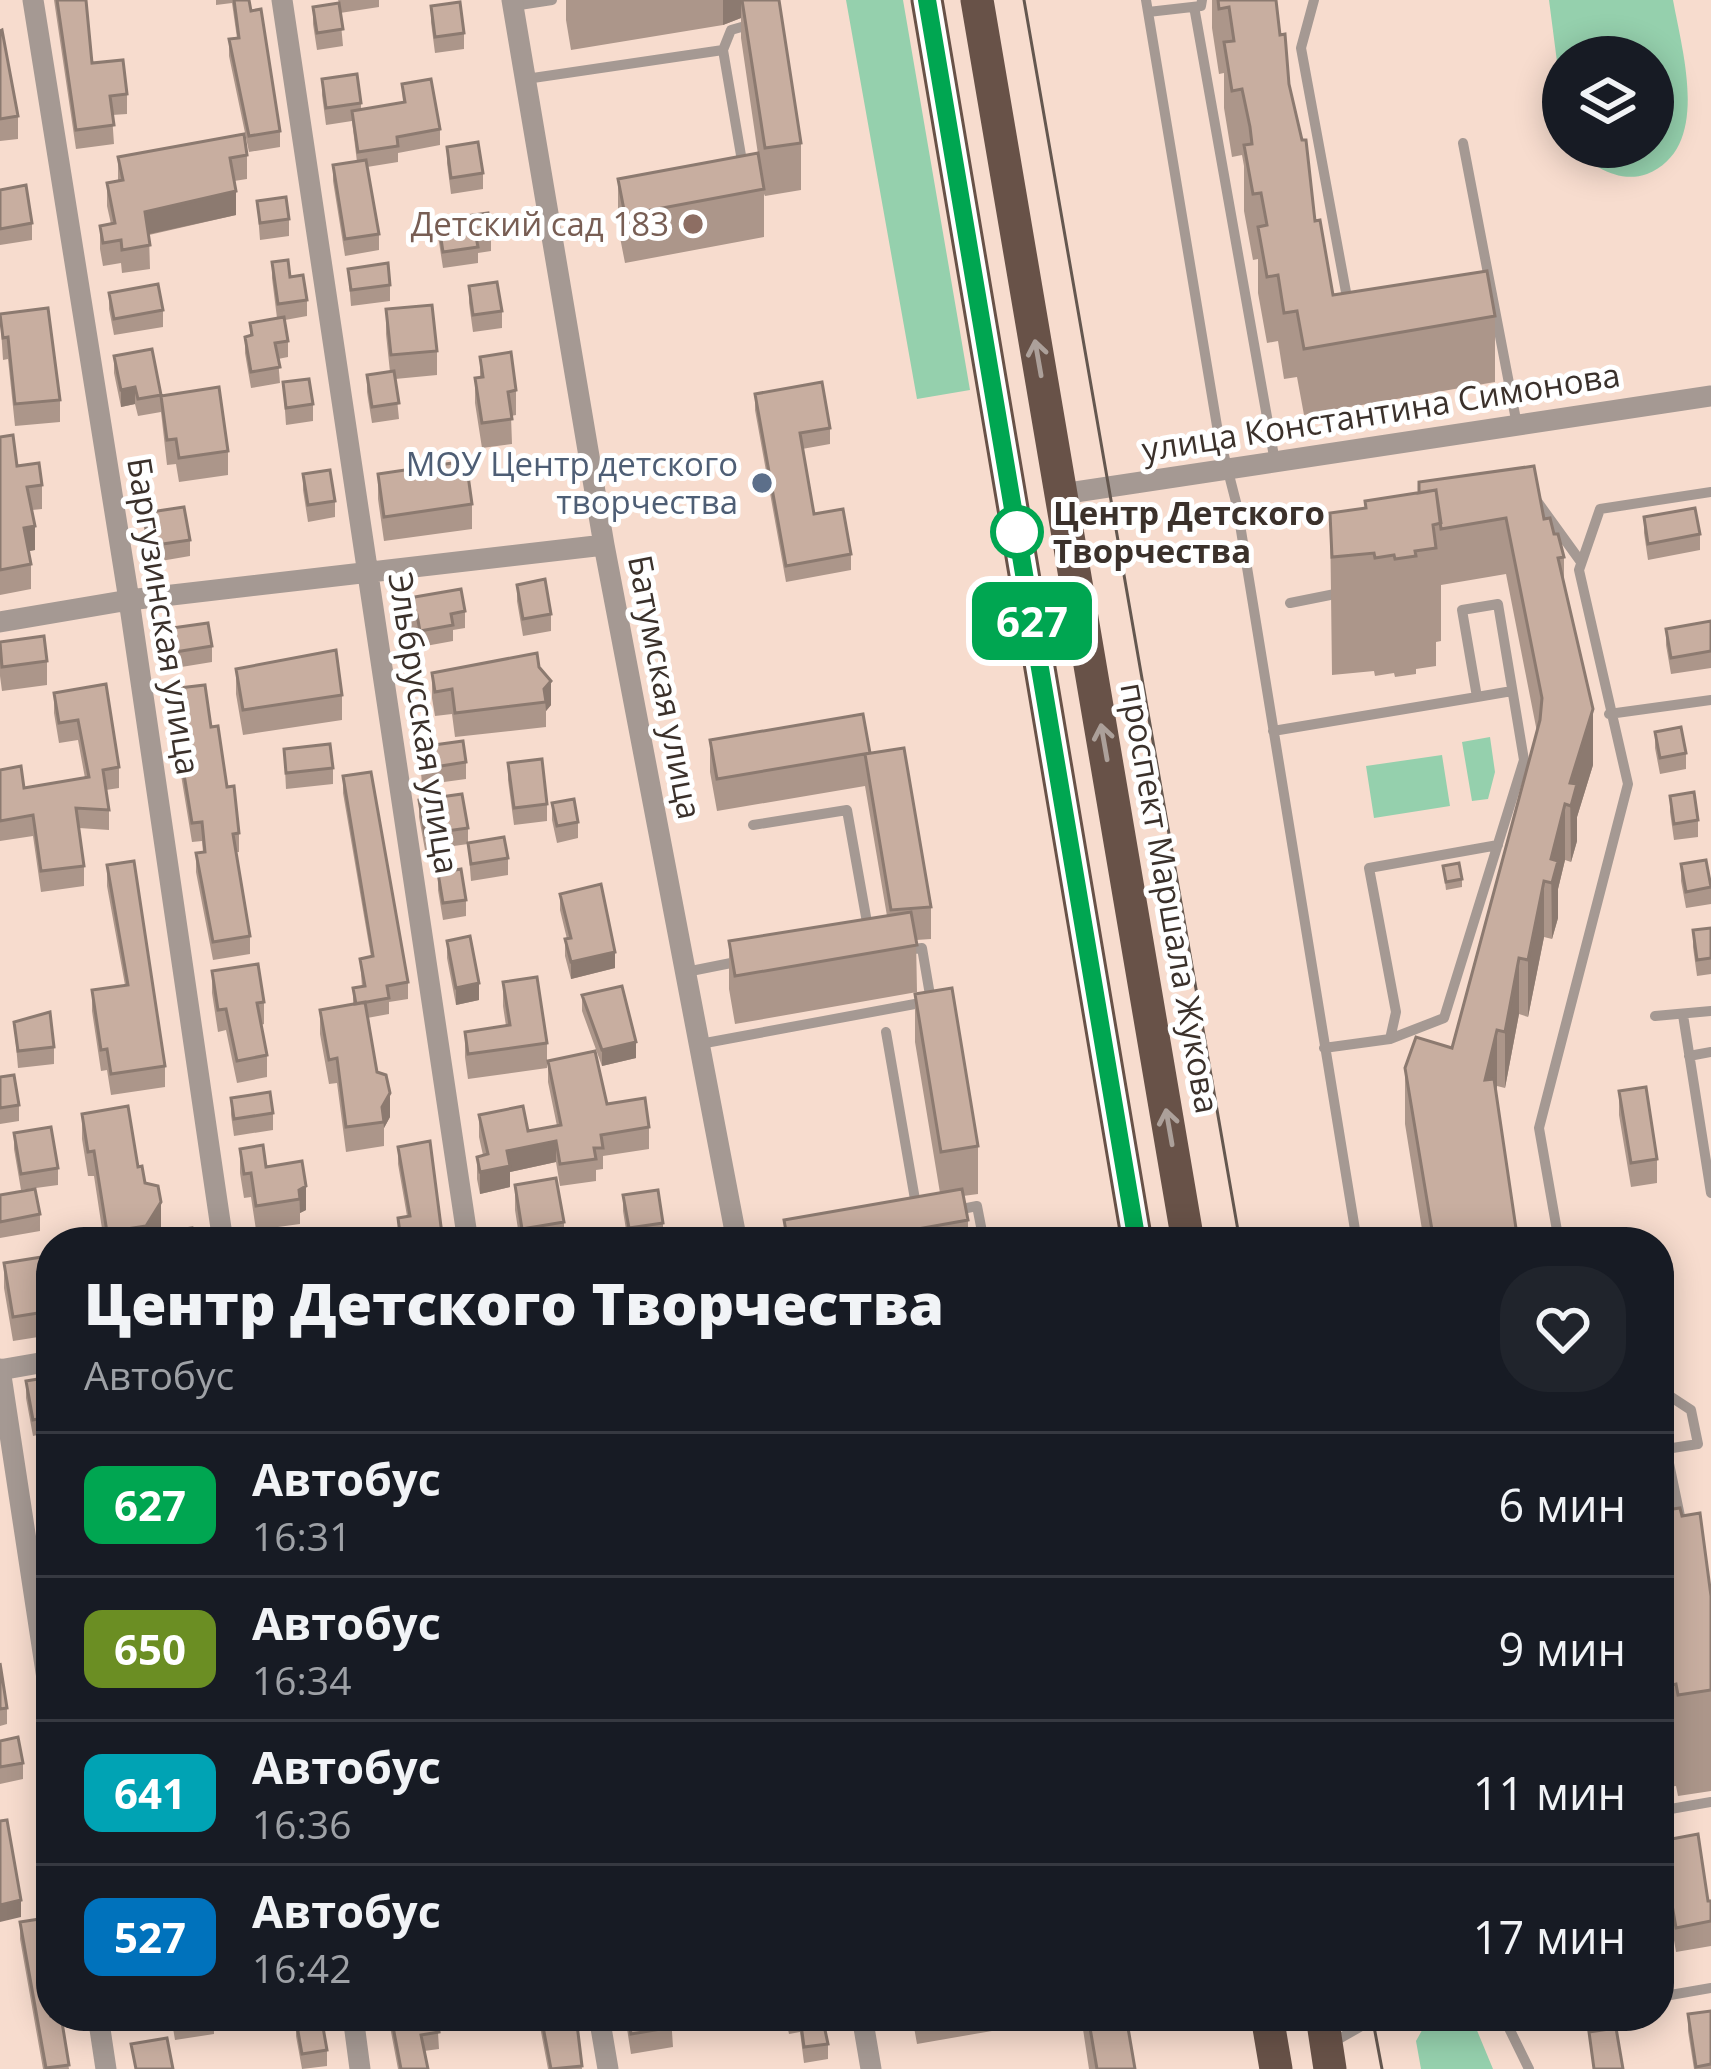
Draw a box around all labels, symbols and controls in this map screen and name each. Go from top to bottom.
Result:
map controls [1542,36,1674,168]
button: layers [1542,36,1674,168]
place label: Детский сад 183 [411,201,669,246]
marker: Детский сад 183 [680,211,706,237]
one-way arrow [1026,339,1049,378]
street label: улица Константина Симонова [1139,351,1623,472]
place label: МОУ Центр детского творчества [406,441,738,524]
street label: Баргузинская улица [117,454,212,778]
marker: МОУ Центр детского творчества [749,470,775,496]
place label: Центр Детского Творчества [1053,490,1325,573]
marker: Центр Детского Творчества [992,507,1042,557]
street label: Батумская улица [618,551,713,823]
street label: Эльбрусская улица [378,569,471,877]
line badge: 627 [963,582,1101,660]
text: 627 [996,592,1068,649]
street label: проспект Маршала Жукова [1110,679,1231,1117]
one-way arrow [1091,723,1114,762]
one-way arrow [1156,1108,1179,1147]
text: Центр Детского Творчества [84,1264,944,1342]
button: heart [1500,1266,1626,1392]
text: Автобус [84,1348,234,1401]
text: Автобус [252,1448,441,1509]
text: 6 мин [1498,1474,1626,1535]
text: 627 [114,1476,186,1533]
text: 16:31 [252,1509,351,1562]
text: Автобус [252,1592,441,1653]
text: 9 мин [1498,1618,1626,1679]
text: 650 [114,1620,186,1677]
text: 16:34 [252,1653,351,1706]
text: Автобус [252,1736,441,1797]
text: 11 мин [1473,1762,1626,1823]
text: 641 [114,1764,186,1821]
text: 16:36 [252,1797,351,1850]
text: Автобус [252,1880,441,1941]
text: 17 мин [1473,1906,1626,1967]
text: 527 [114,1908,186,1965]
text: 16:42 [252,1941,351,1994]

